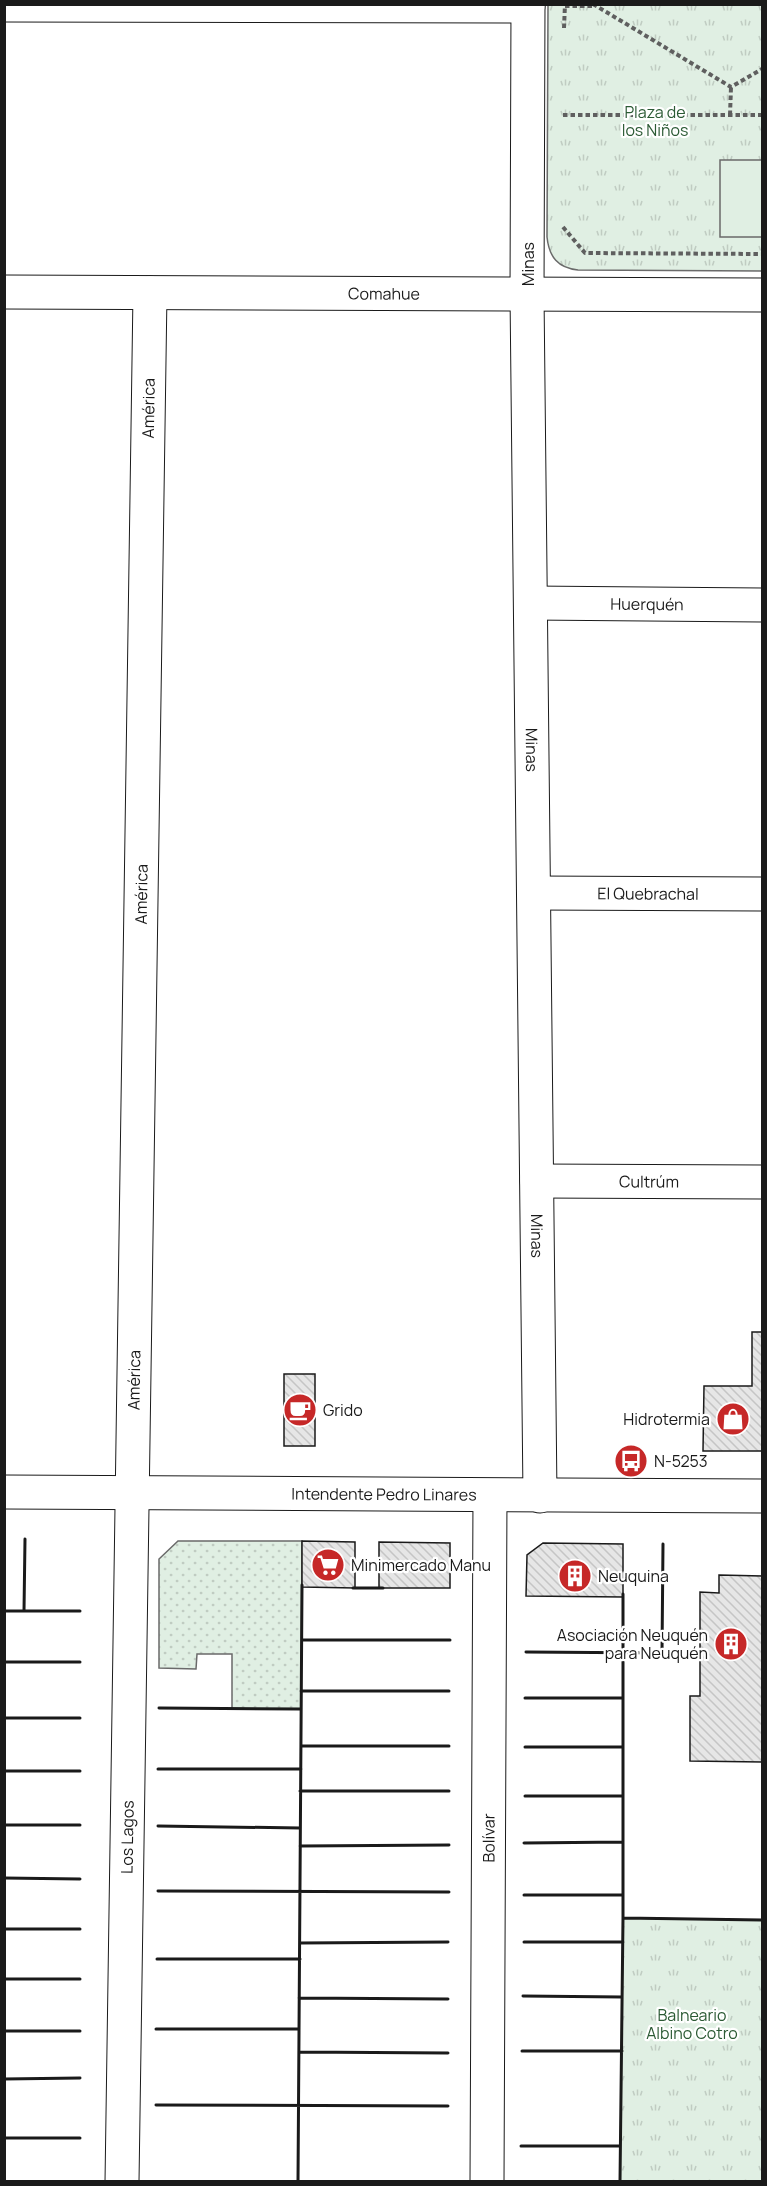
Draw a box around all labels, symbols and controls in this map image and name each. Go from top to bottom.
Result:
park label: Plaza de los Niños [622,101,688,141]
street label: Minas [517,242,539,286]
street label: Comahue [348,282,420,305]
street label: América [137,378,160,439]
street label: Huerquén [610,593,684,615]
street label: Minas [521,728,543,772]
street label: América [130,864,153,924]
street label: El Quebrachal [597,882,699,905]
street label: Cultrúm [619,1170,679,1193]
street label: Minas [526,1214,548,1258]
street label: América [122,1350,145,1410]
cafe icon: Grido [282,1392,318,1428]
place label: Grido [323,1399,363,1421]
shop icon: Hidrotermia [715,1401,751,1437]
place label: Hidrotermia [623,1408,710,1430]
bus stop icon: N-5253 [613,1443,649,1479]
place label: N-5253 [654,1450,708,1472]
street label: Intendente Pedro Linares [291,1483,477,1505]
supermarket icon: Minimercado Manu [310,1547,346,1583]
place label: Minimercado Manu [351,1554,491,1576]
building icon: Neuquina [557,1558,593,1594]
place label: Neuquina [598,1565,669,1587]
place label: Asociación Neuquén para Neuquén [557,1624,708,1664]
building icon: Asociación Neuquén para Neuquén [713,1626,749,1662]
street label: Los Lagos [116,1800,139,1874]
street label: Bolívar [477,1813,500,1863]
park label: Balneario Albino Cotro [646,2004,738,2044]

